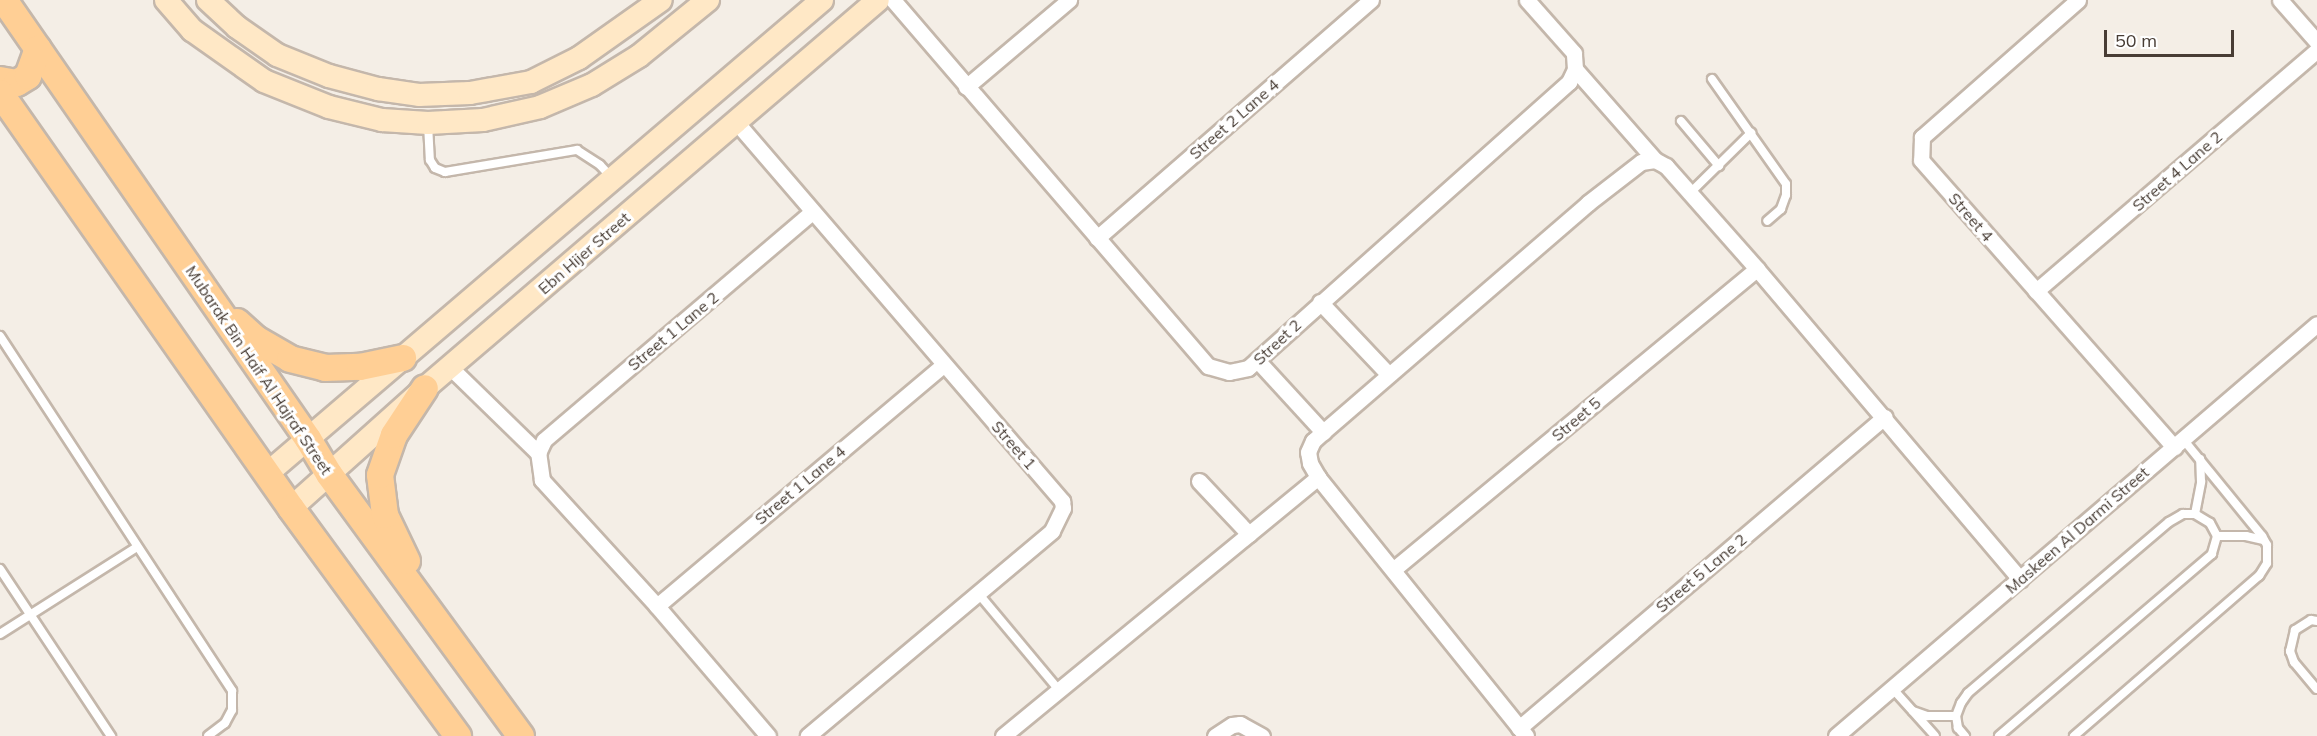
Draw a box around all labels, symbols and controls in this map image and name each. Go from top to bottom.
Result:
scale bar [2107,18,2238,56]
text: 50 m [2115,29,2157,52]
street label: Street 2 Lane 4 [1185,75,1283,163]
street label: Street 4 Lane 2 [2128,127,2226,215]
street label: Street 4 [1945,189,1997,245]
street label: Ebn Hijer Street [534,208,634,298]
street label: Mubarak Bin Haif Al Hajraf Street [182,262,336,478]
street label: Street 1 Lane 2 [624,288,722,374]
street label: Street 2 [1249,315,1305,369]
street label: Street 5 [1548,393,1604,445]
street label: Street 1 [988,417,1040,473]
street label: Street 1 Lane 4 [751,442,849,528]
street label: Maskeen Al Darmi Street [2001,463,2153,597]
street label: Street 5 Lane 2 [1652,530,1750,616]

